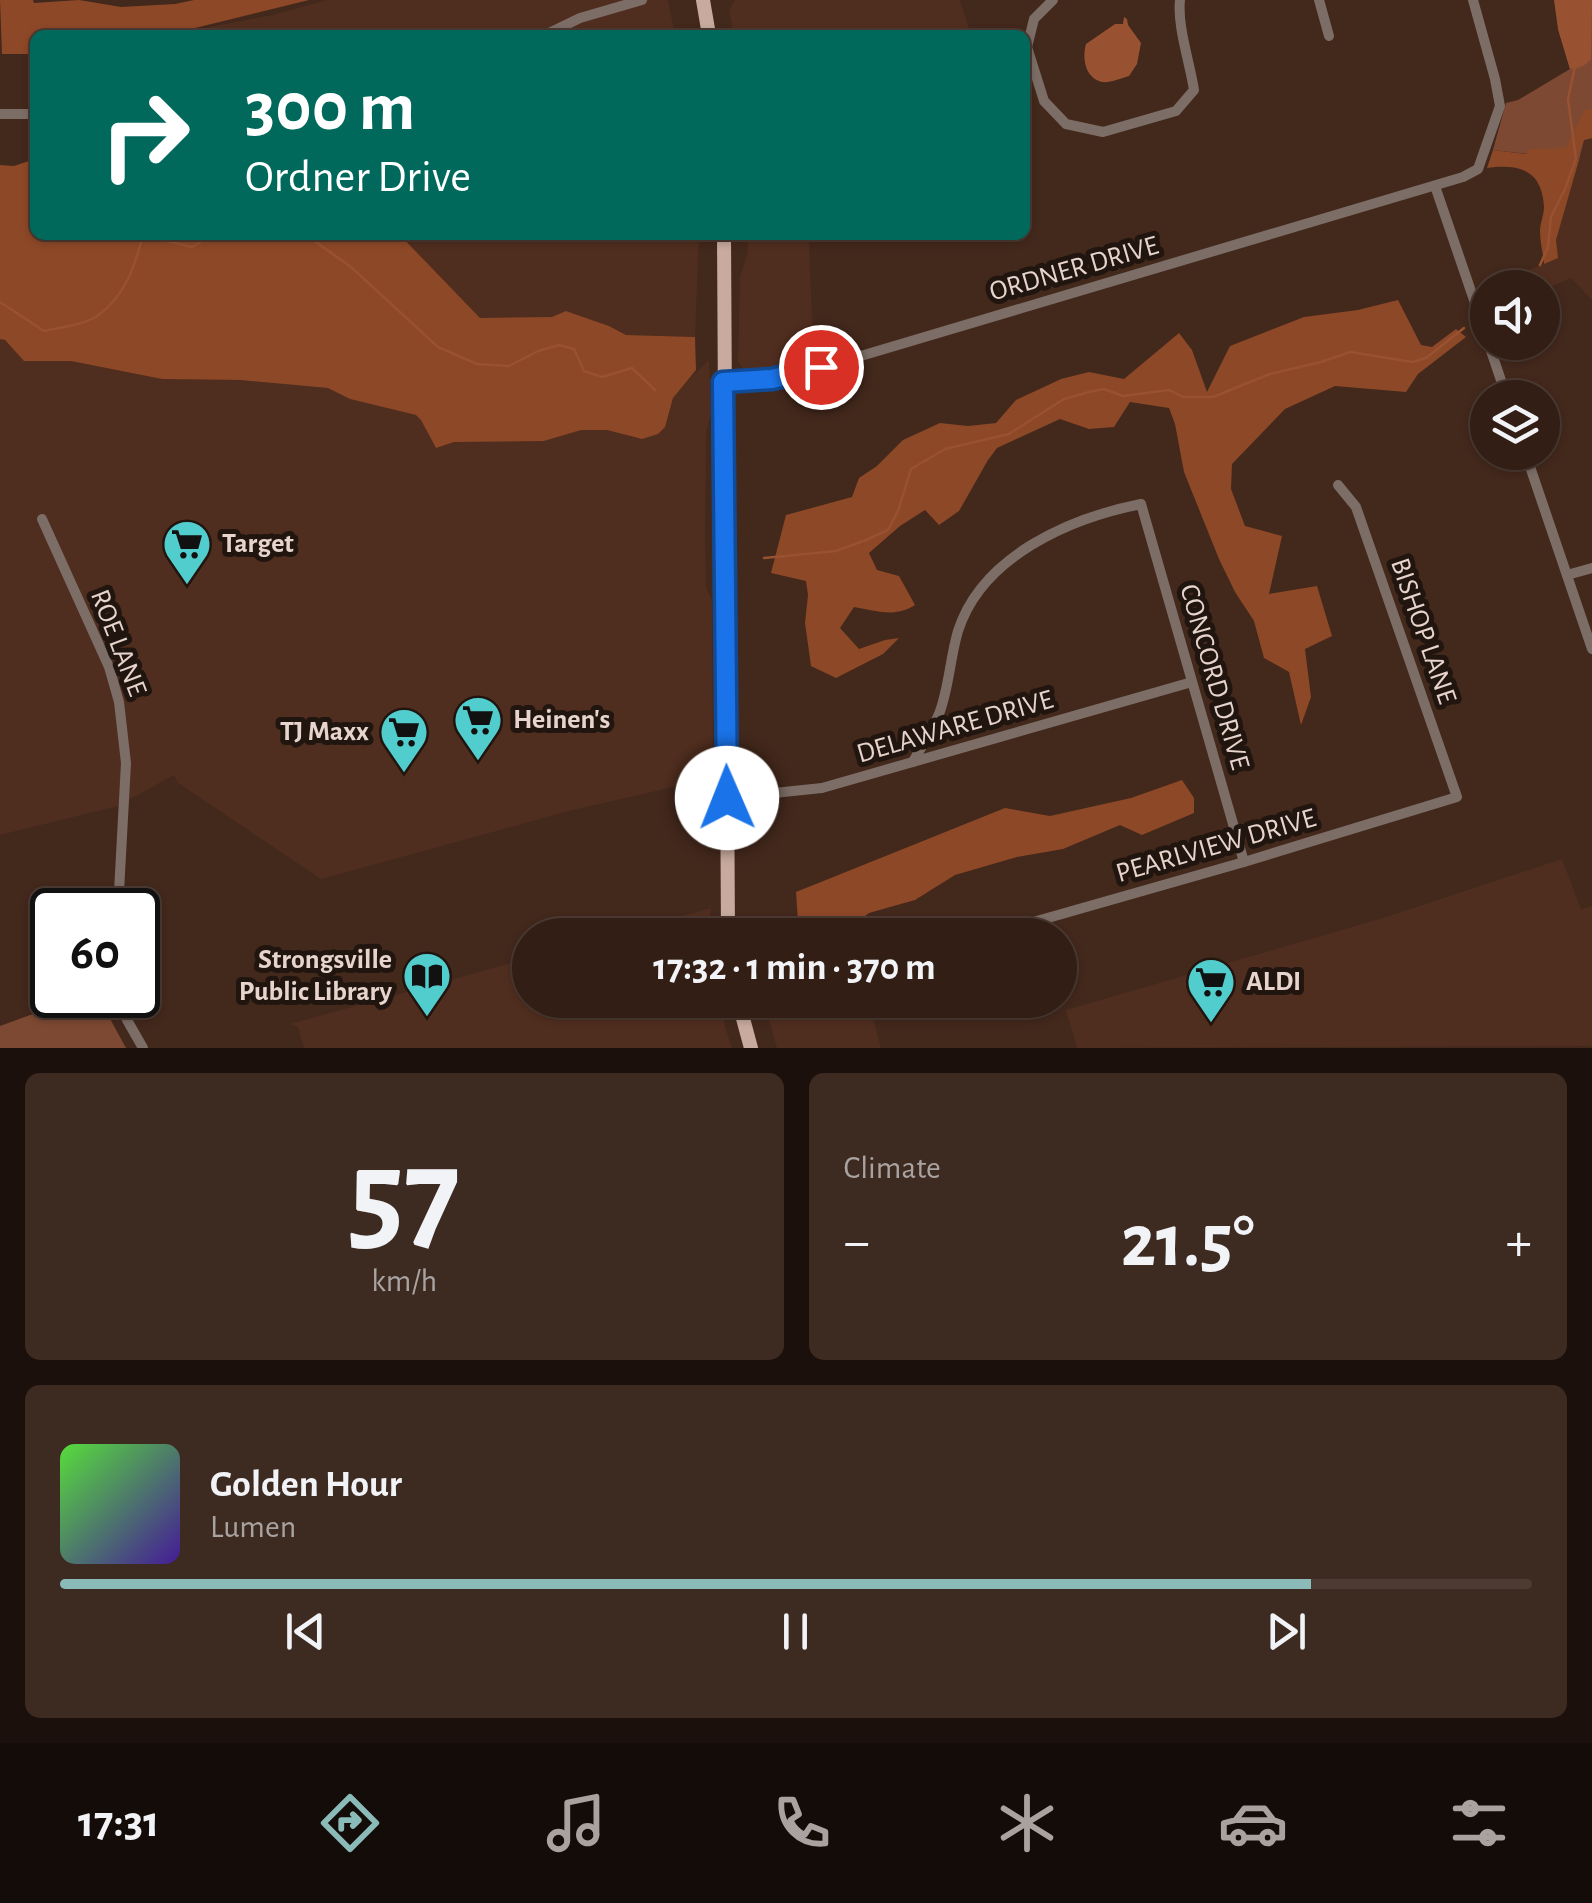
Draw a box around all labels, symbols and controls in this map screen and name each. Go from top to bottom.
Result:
icon: right [80,70,210,200]
text: 300 m [245,73,415,143]
text: Ordner Drive [245,155,471,200]
street label: ORDNER DRIVE [986,232,1162,306]
map controls [1470,270,1560,470]
button: sound [1470,270,1560,360]
pin [779,325,864,410]
icon: arrive [794,340,849,395]
button: layers [1470,380,1560,470]
supermarket icon: Target [161,518,213,586]
place label: Target [222,530,294,558]
street label: BISHOP LANE [1385,555,1461,707]
street label: CONCORD DRIVE [1174,581,1254,773]
street label: ROE LANE [85,586,151,700]
street label: DELAWARE DRIVE [854,686,1056,768]
supermarket icon: Heinen's [452,694,504,762]
supermarket icon: TJ Maxx [378,706,430,774]
place label: Heinen's [513,706,610,734]
place label: TJ Maxx [280,718,369,746]
position arrow [675,746,779,850]
street label: PEARLVIEW DRIVE [1113,804,1319,888]
speed limit sign: 60 [30,888,160,1018]
place label: Strongsville Public Library [239,946,392,1006]
text: 17:32 · 1 min · 370 m [653,949,936,987]
library icon: Strongsville Public Library [401,950,453,1018]
supermarket icon: ALDI [1185,956,1237,1024]
place label: ALDI [1246,968,1301,996]
text: 57 [348,1132,460,1262]
text: Climate [844,1152,941,1184]
text: 21.5° [1121,1205,1255,1280]
text: − [844,1215,870,1270]
text: + [1506,1215,1532,1270]
text: km/h [371,1265,437,1297]
text: Golden Hour [210,1466,402,1504]
text: Lumen [210,1511,296,1543]
icon: previous [278,1604,333,1659]
icon: pause [768,1604,823,1659]
icon: next [1259,1604,1314,1659]
icon: directions [315,1788,385,1858]
icon: music [541,1788,611,1858]
icon: phone [767,1788,837,1858]
icon: climate [992,1788,1062,1858]
icon: car [1218,1788,1288,1858]
icon: filters [1444,1788,1514,1858]
text: 17:31 [78,1800,159,1845]

